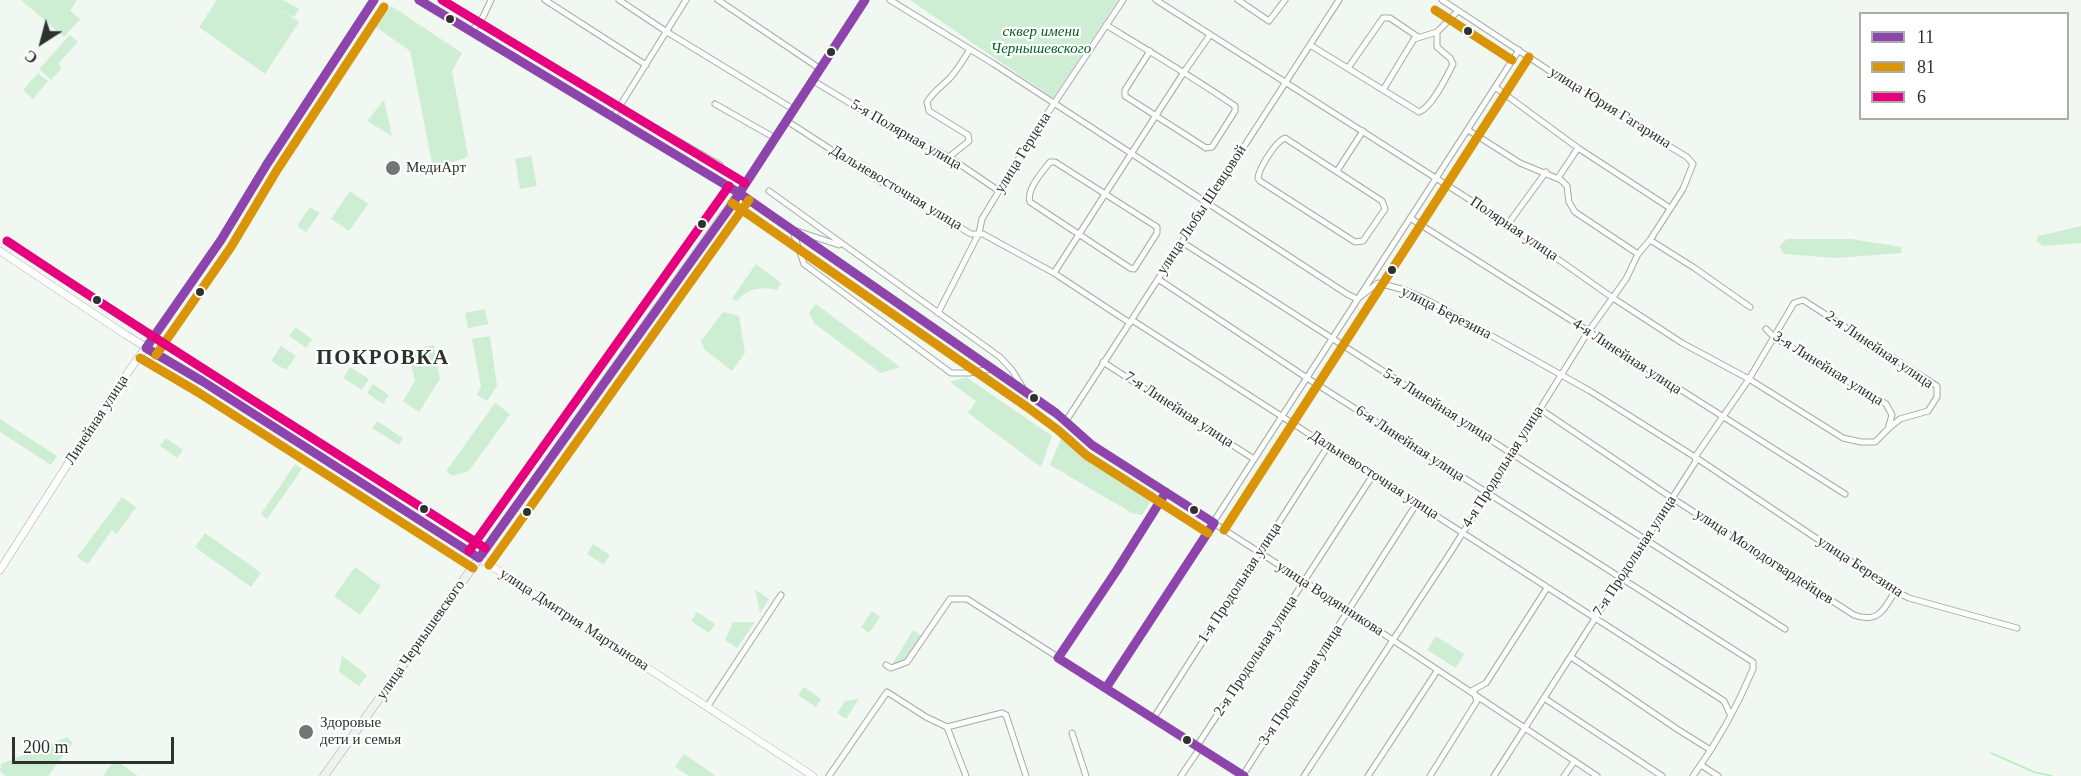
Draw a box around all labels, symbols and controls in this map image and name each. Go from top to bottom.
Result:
north arrow [12,12,72,72]
legend [1859,12,2069,120]
unlabelled marker [444,13,456,25]
park label: сквер имени Чернышевского [991,23,1091,58]
unlabelled marker [1462,25,1474,37]
text: 11 [1917,27,1934,47]
unlabelled marker [825,46,837,58]
text: С [21,47,41,67]
text: 81 [1917,57,1935,77]
street label: улица Юрия Гагарина [1546,63,1674,153]
text: 6 [1917,87,1926,107]
street label: 5-я Полярная улица [847,96,965,174]
street label: улица Герцена [991,109,1055,197]
street label: Дальневосточная улица [827,141,965,235]
street label: улица Любы Шевцовой [1153,142,1251,278]
marker: МедиАрт [384,159,402,177]
place label: МедиАрт [406,159,466,177]
street label: Полярная улица [1467,193,1561,265]
unlabelled marker [696,218,708,230]
unlabelled marker [1386,264,1398,276]
street label: улица Березина [1398,282,1494,344]
unlabelled marker [194,286,206,298]
unlabelled marker [91,294,103,306]
street label: 2-я Линейная улица [1822,307,1936,393]
street label: 4-я Линейная улица [1569,315,1685,399]
street label: 3-я Линейная улица [1770,328,1886,410]
district label: ПОКРОВКА [316,346,450,372]
street label: 5-я Линейная улица [1380,365,1496,447]
street label: 7-я Линейная улица [1121,368,1237,452]
street label: Линейная улица [61,372,133,468]
unlabelled marker [1028,392,1040,404]
street label: 6-я Линейная улица [1352,402,1468,486]
street label: 4-я Продольная улица [1458,403,1548,531]
street label: Дальневосточная улица [1306,426,1442,524]
street label: 7-я Продольная улица [1589,492,1681,620]
unlabelled marker [418,503,430,515]
unlabelled marker [1188,504,1200,516]
street label: улица Молодогвардейцев [1691,505,1837,609]
unlabelled marker [521,506,533,518]
street label: 1-я Продольная улица [1194,519,1286,647]
street label: улица Березина [1814,532,1906,602]
street label: улица Водянникова [1273,558,1387,640]
street label: улица Дмитрия Мартынова [496,565,652,675]
street label: улица Чернышевского [373,577,469,703]
street label: 2-я Продольная улица [1210,592,1302,720]
street label: 3-я Продольная улица [1255,621,1347,749]
place label: Здоровые дети и семья [320,714,401,749]
marker: Здоровые дети и семья [297,723,315,741]
scale bar [15,725,177,763]
unlabelled marker [1181,734,1193,746]
text: 200 m [23,737,69,757]

